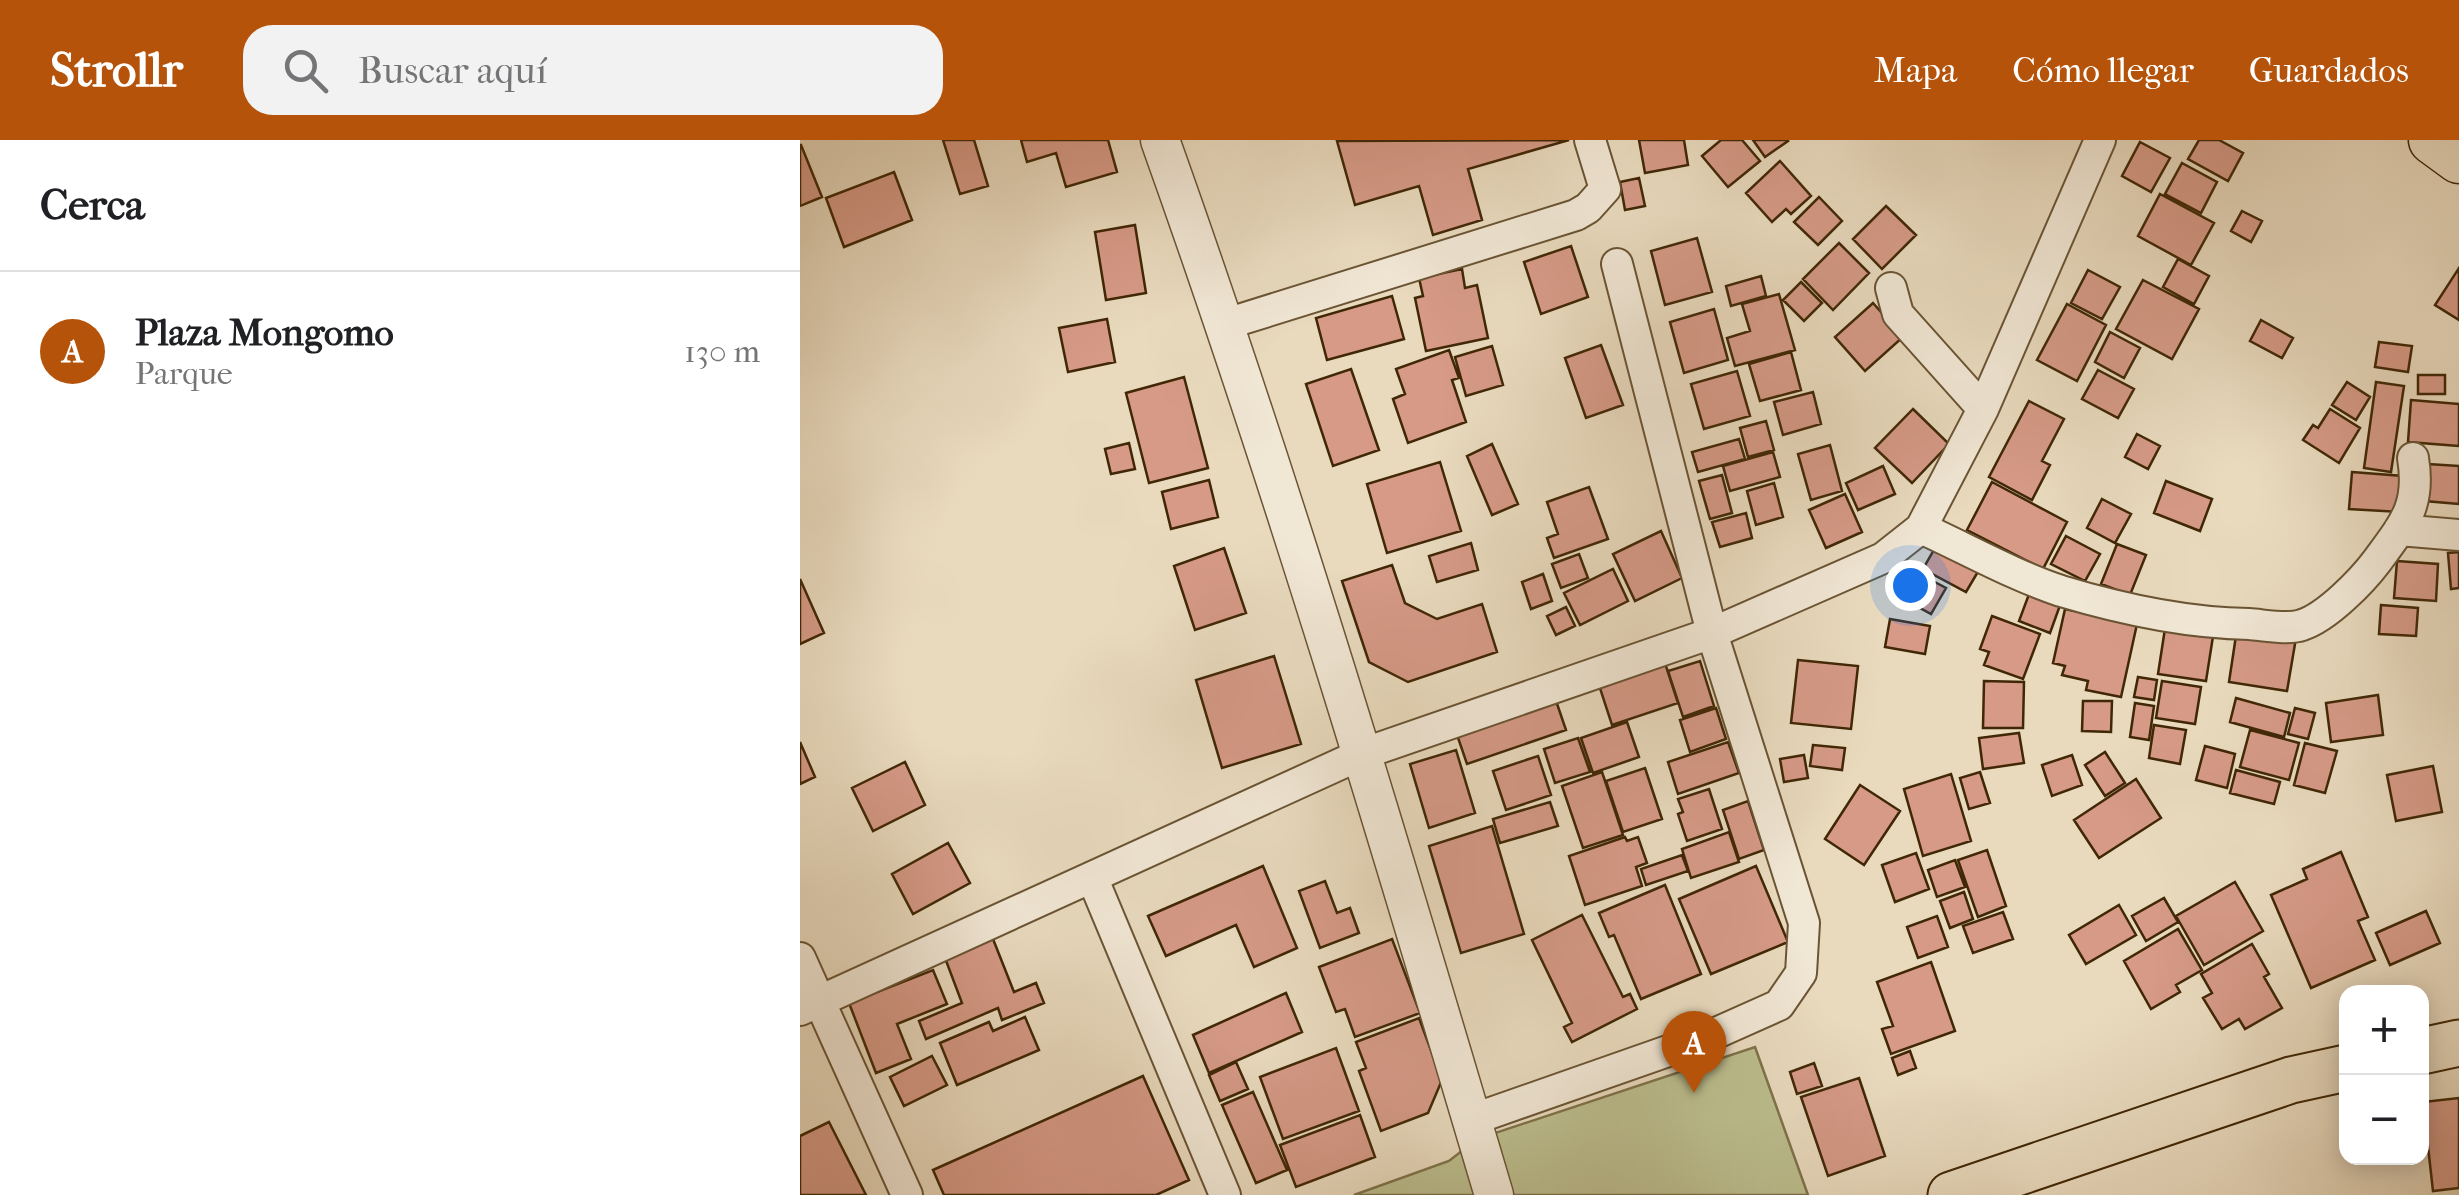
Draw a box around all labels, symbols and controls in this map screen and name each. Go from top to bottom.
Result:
search box [243,25,943,115]
text: Strollr [50,42,183,98]
icon: search [278,43,333,98]
text: Buscar aquí [358,48,547,93]
text: Mapa [1874,50,1957,91]
text: Cómo llegar [2012,50,2194,91]
text: Guardados [2249,50,2409,91]
text: Cerca [40,181,145,230]
text: Plaza Mongomo [135,310,394,355]
text: A [62,333,83,370]
text: 130 m [684,333,760,370]
text: Parque [135,355,233,392]
your location [1885,560,1936,611]
map controls [2339,985,2429,1165]
button: + [2339,985,2429,1075]
pin: A [1662,1010,1726,1093]
button: − [2339,1075,2429,1165]

